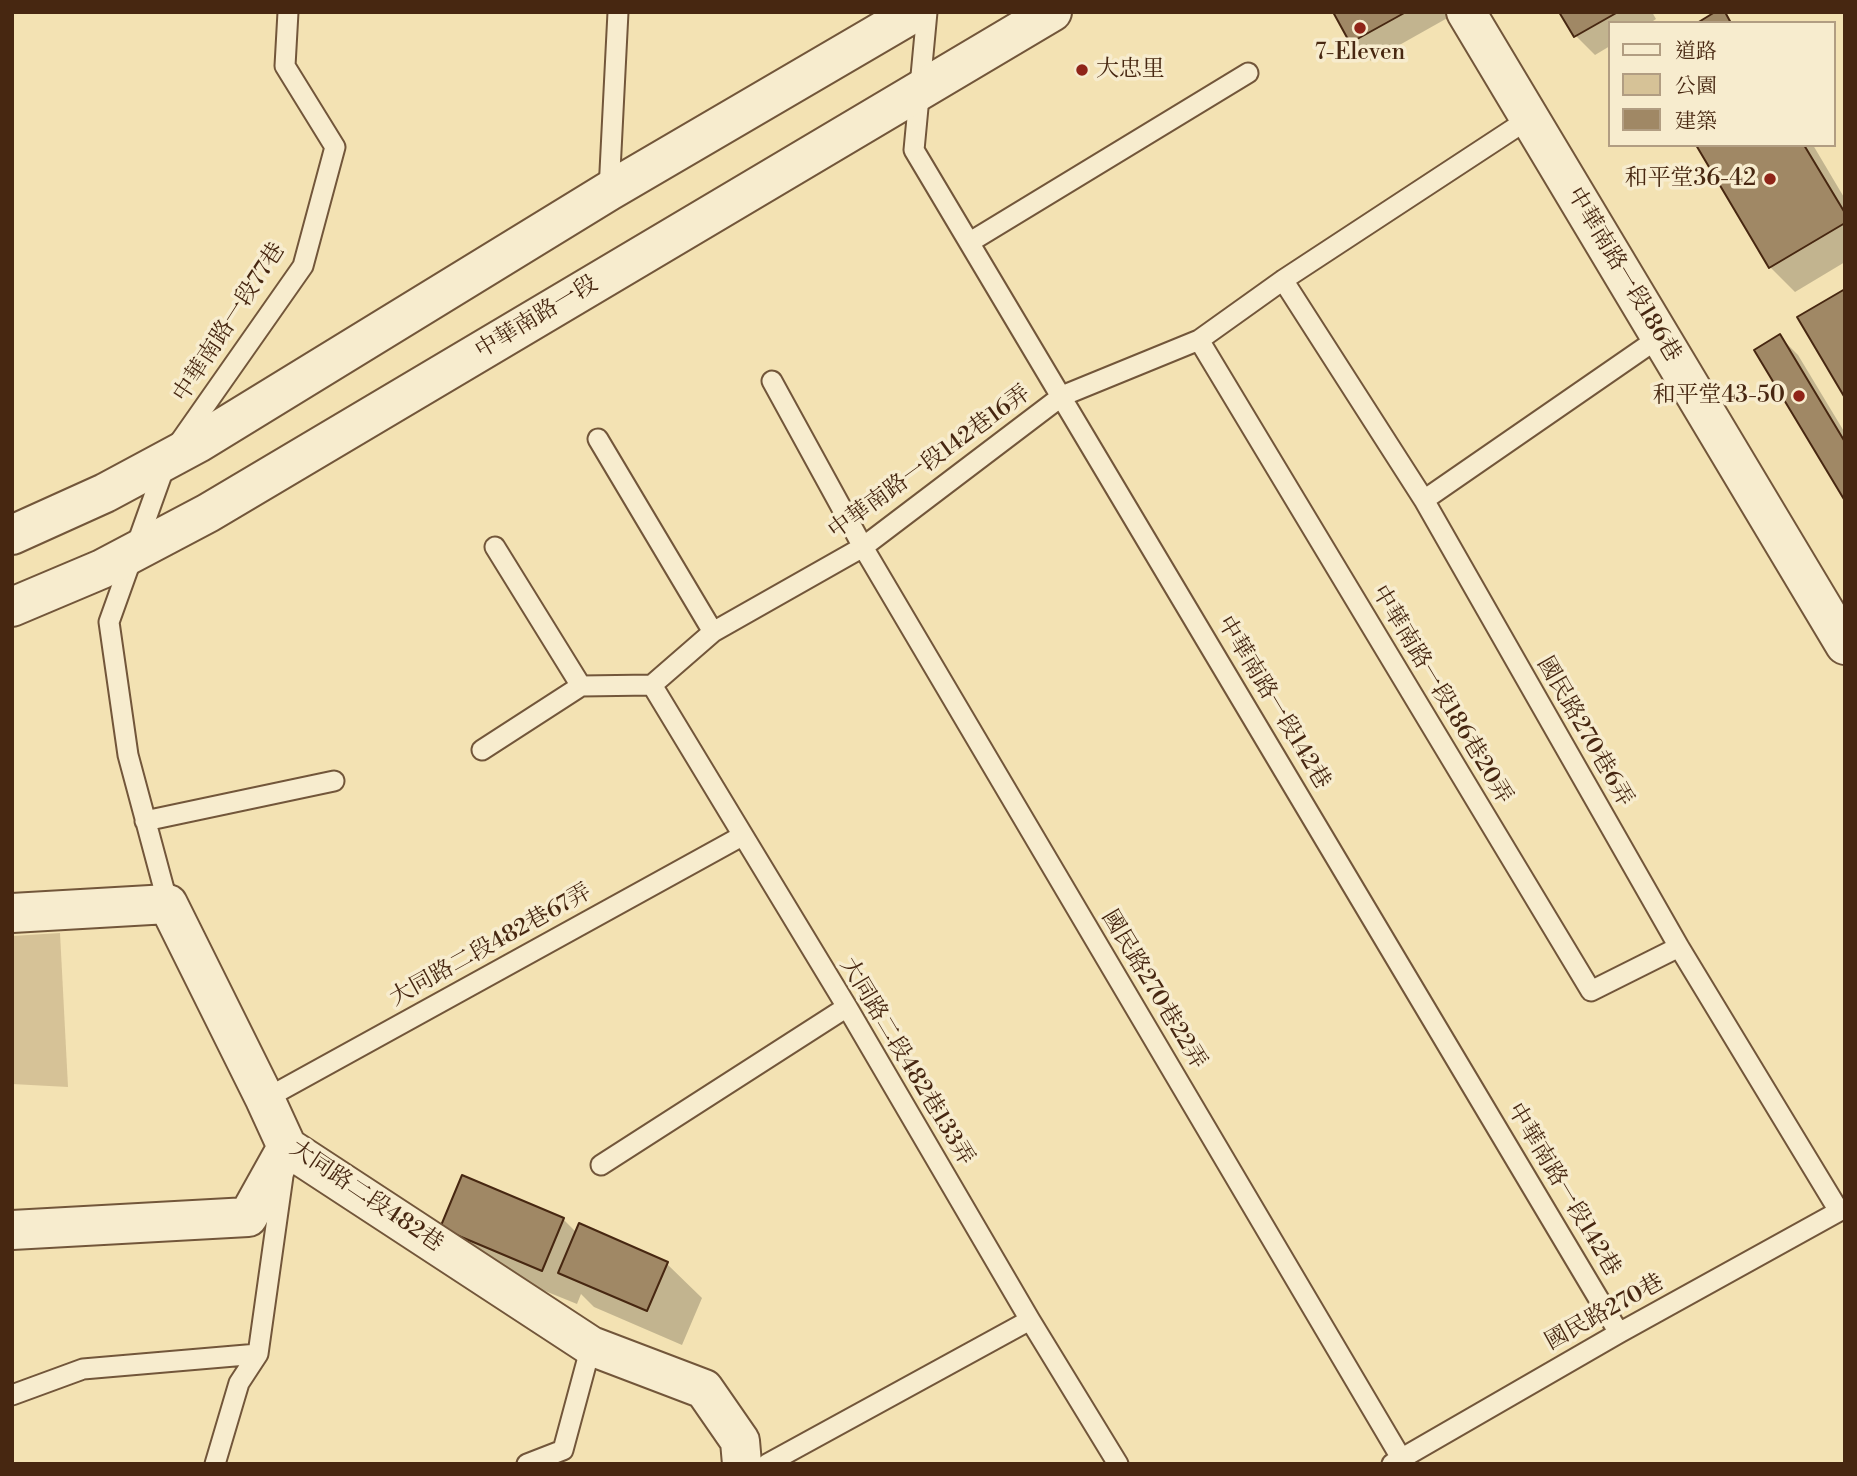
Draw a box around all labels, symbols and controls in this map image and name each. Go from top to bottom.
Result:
marker: 7-Eleven [1352,20,1368,36]
legend [1608,21,1836,147]
place label: 7-Eleven [1315,39,1405,67]
text: 道路 [1675,39,1717,65]
place label: 大忠里 [1096,56,1165,84]
marker: 大忠里 [1074,62,1090,78]
text: 公園 [1675,74,1717,100]
text: 建築 [1675,109,1717,135]
place label: 和平堂36-42 [1624,165,1756,193]
marker: 和平堂36-42 [1762,171,1778,187]
street label: 中華南路一段186巷 [1560,183,1686,367]
street label: 中華南路一段77巷 [168,238,292,408]
street label: 中華南路一段 [471,271,603,365]
street label: 中華南路一段142巷16弄 [824,380,1036,546]
place label: 和平堂43-50 [1653,382,1785,410]
marker: 和平堂43-50 [1791,388,1807,404]
street label: 中華南路一段186巷20弄 [1365,581,1517,809]
street label: 中華南路一段142巷 [1210,612,1336,794]
street label: 國民路270巷6弄 [1530,652,1638,812]
street label: 大同路二段482巷67弄 [385,879,597,1013]
street label: 國民路270巷22弄 [1095,906,1211,1074]
street label: 大同路二段482巷133弄 [833,953,979,1171]
street label: 中華南路一段142巷 [1500,1099,1626,1281]
street label: 大同路二段482巷 [284,1136,448,1258]
street label: 國民路270巷 [1541,1269,1669,1357]

